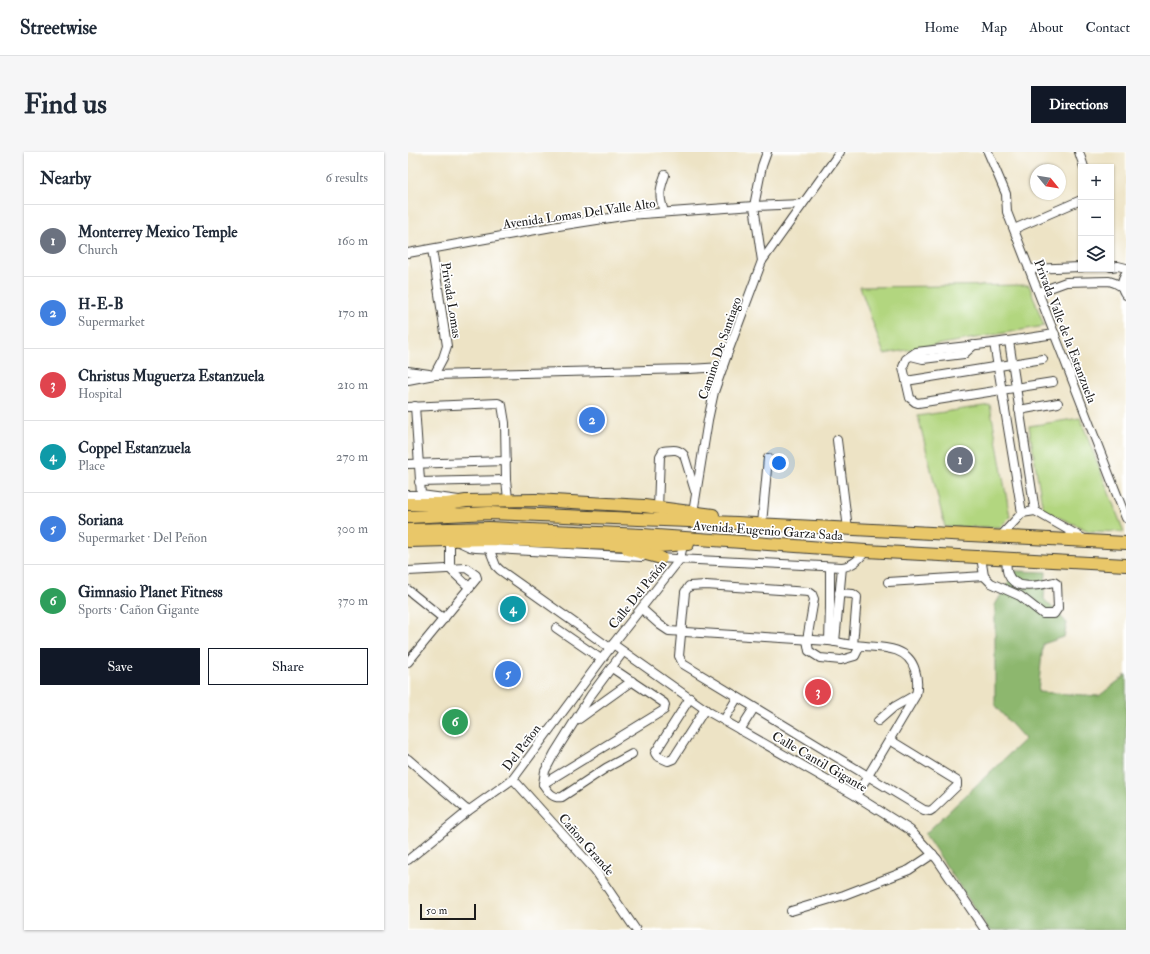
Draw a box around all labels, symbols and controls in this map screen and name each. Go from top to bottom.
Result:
text: Streetwise [20,16,97,40]
text: Home [924,19,959,36]
text: Map [981,19,1007,36]
text: About [1029,19,1063,36]
text: Contact [1085,19,1130,36]
button: Directions [1031,86,1126,123]
text: Find us [24,87,107,122]
north arrow [1030,164,1066,200]
map controls [1078,164,1114,272]
button: + [1078,164,1114,200]
text: Nearby [40,168,91,189]
text: 6 results [325,170,368,186]
street label: Avenida Lomas Del Valle Alto [501,195,657,233]
button: − [1078,200,1114,236]
text: Monterrey Mexico Temple [78,223,238,242]
text: 1 [51,233,55,249]
text: 160 m [337,233,368,249]
button: layers [1078,236,1114,272]
text: Church [78,242,118,258]
street label: Privada Valle de la Estanzuela [1030,257,1100,406]
street label: Privada Lomas [437,261,465,340]
text: H-E-B [78,295,124,314]
street label: Camino De Santiago [695,295,745,402]
text: 2 [50,305,56,321]
text: 170 m [338,305,368,321]
text: Supermarket [78,314,145,330]
text: Christus Muguerza Estanzuela [78,367,264,386]
text: 3 [51,377,56,393]
text: 210 m [337,377,368,393]
text: Hospital [78,386,122,402]
pin: 2 [579,405,605,435]
text: Coppel Estanzuela [78,439,191,458]
pin: 1 [947,445,973,475]
text: 4 [49,449,57,465]
text: 270 m [336,449,368,465]
your location [769,453,789,473]
text: Place [78,458,105,474]
text: Soriana [78,511,123,530]
street label: Avenida Eugenio Garza Sada [691,518,844,544]
text: 5 [50,521,56,537]
text: 300 m [337,521,368,537]
text: Supermarket · Del Peñon [78,530,207,546]
street label: Calle Del Peñón [605,557,671,632]
text: Gimnasio Planet Fitness [78,583,223,602]
text: 6 [50,593,56,609]
text: 370 m [338,593,368,609]
pin: 4 [500,594,526,624]
text: Sports · Cañon Gigante [78,602,199,618]
button: Save [40,648,200,685]
button: Share [208,648,368,685]
pin: 5 [495,659,521,689]
pin: 3 [805,677,831,707]
pin: 6 [442,707,468,737]
street label: Del Peñon [499,721,545,774]
street label: Calle Cantil Gigante [769,728,870,796]
street label: Cañon Grande [555,810,618,879]
scale bar [420,902,476,921]
text: 50 m [426,904,447,917]

